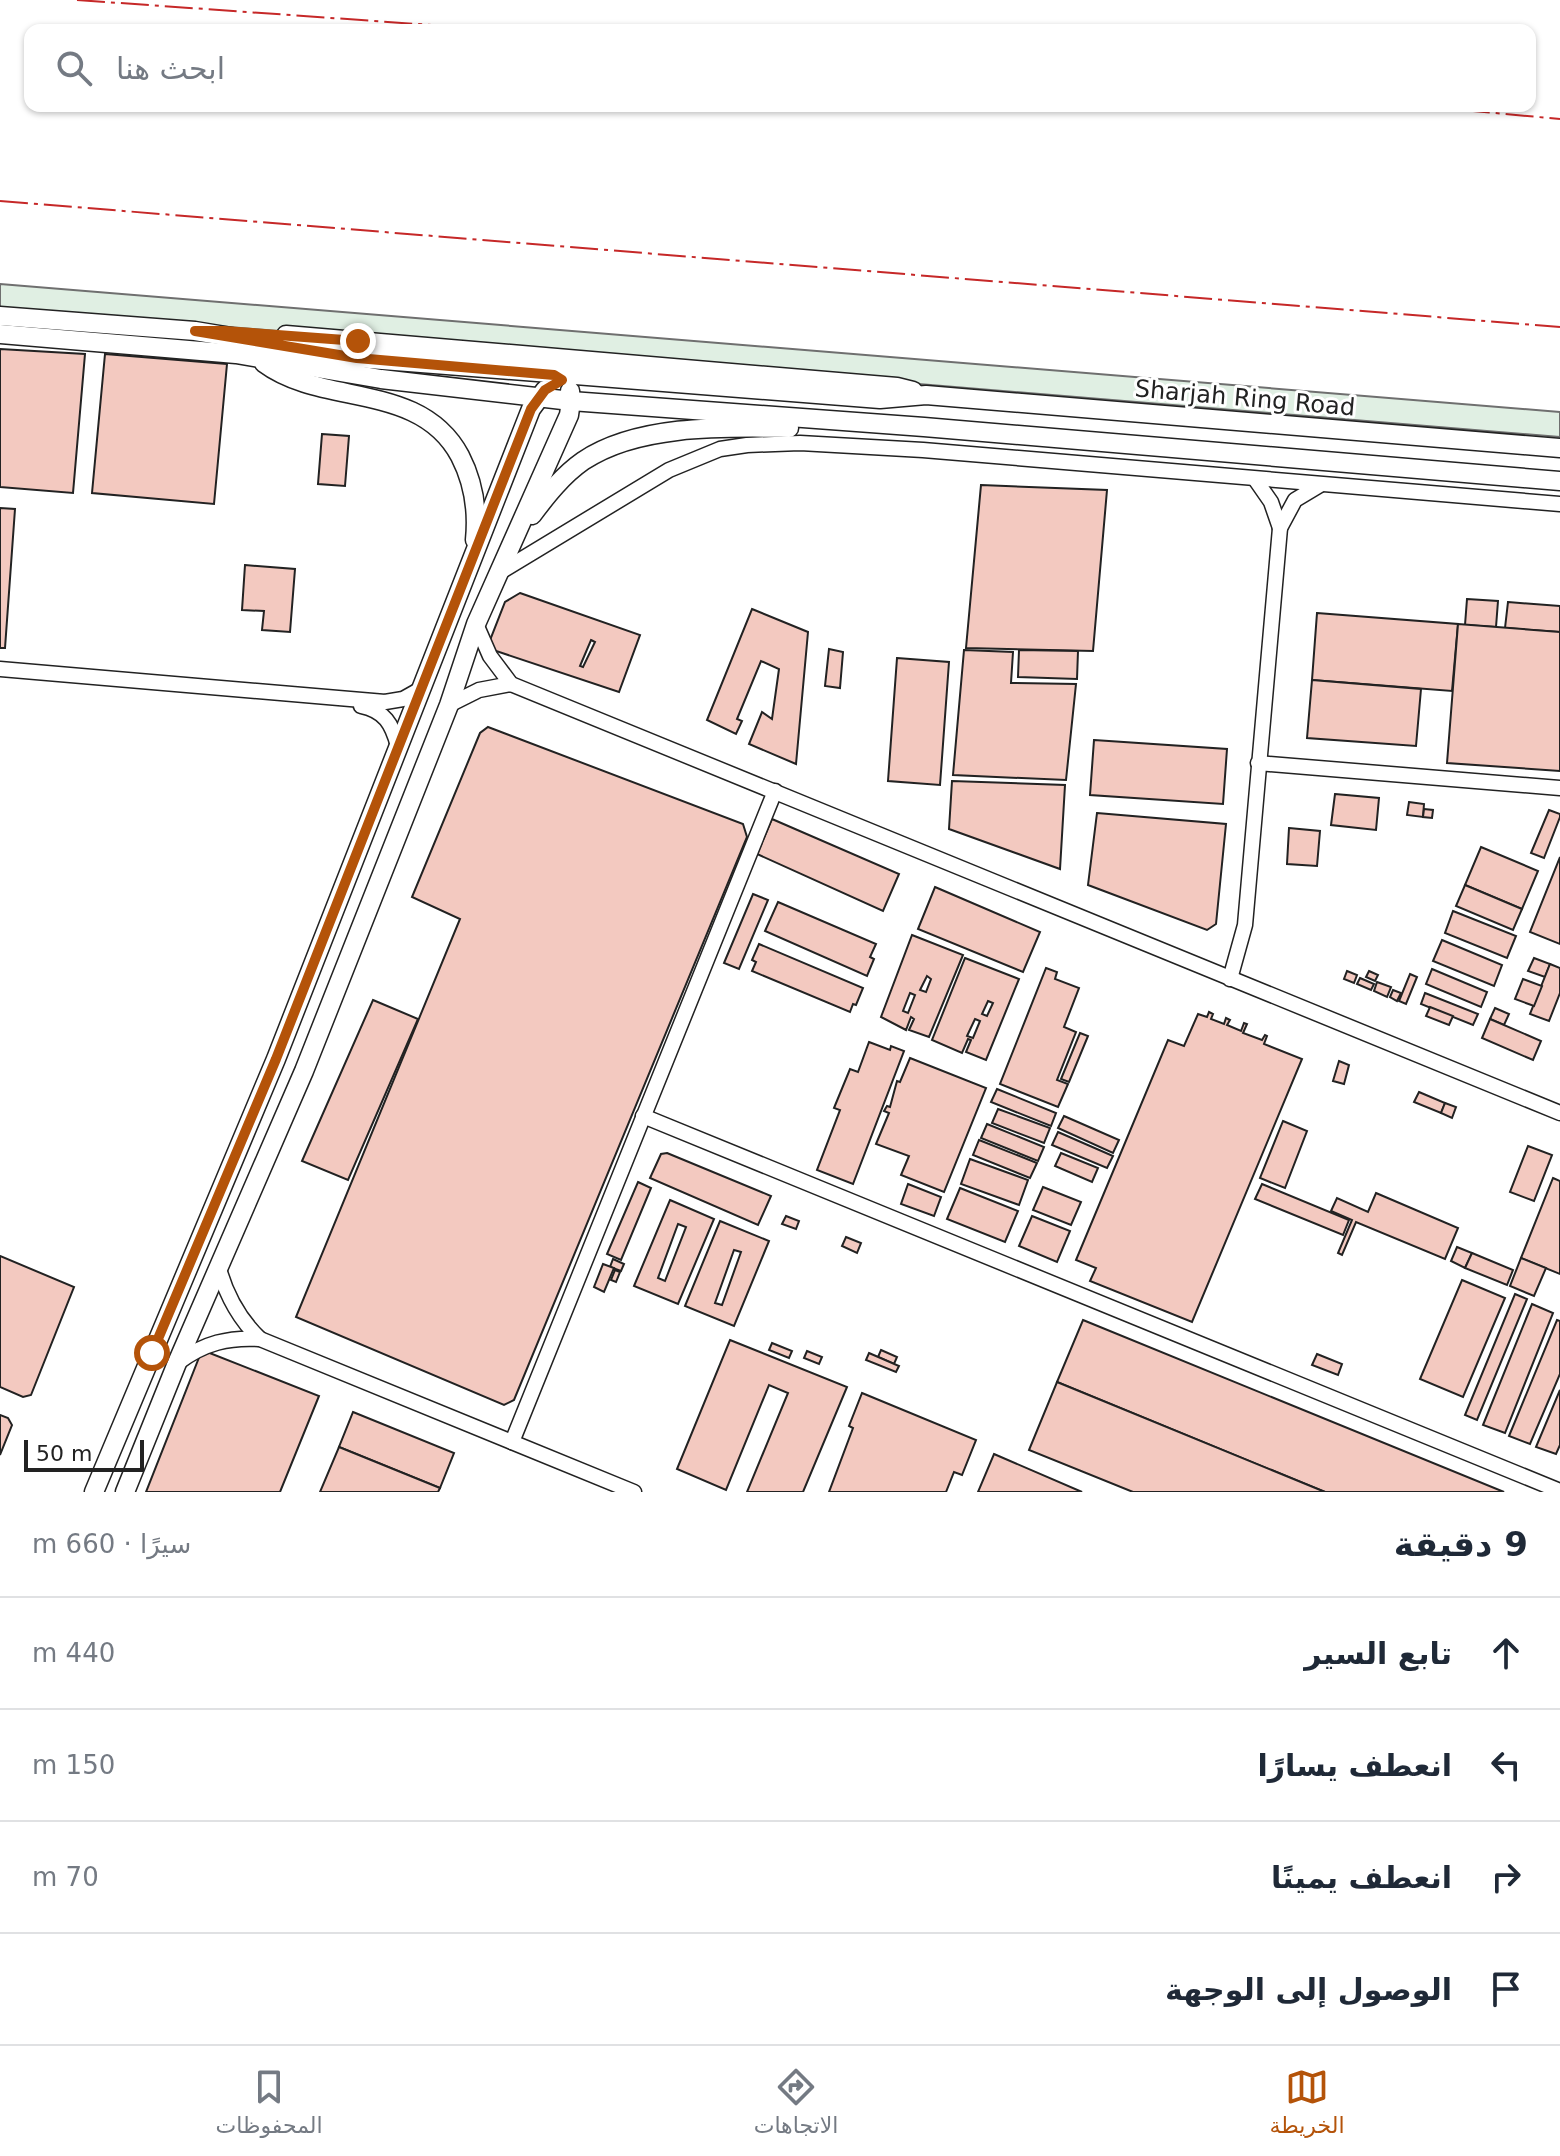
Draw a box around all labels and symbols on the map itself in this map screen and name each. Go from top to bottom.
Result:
route end [340,323,376,359]
street label: Sharjah Ring Road [1134,374,1356,422]
route start [134,1335,170,1371]
scale bar [24,1436,144,1472]

